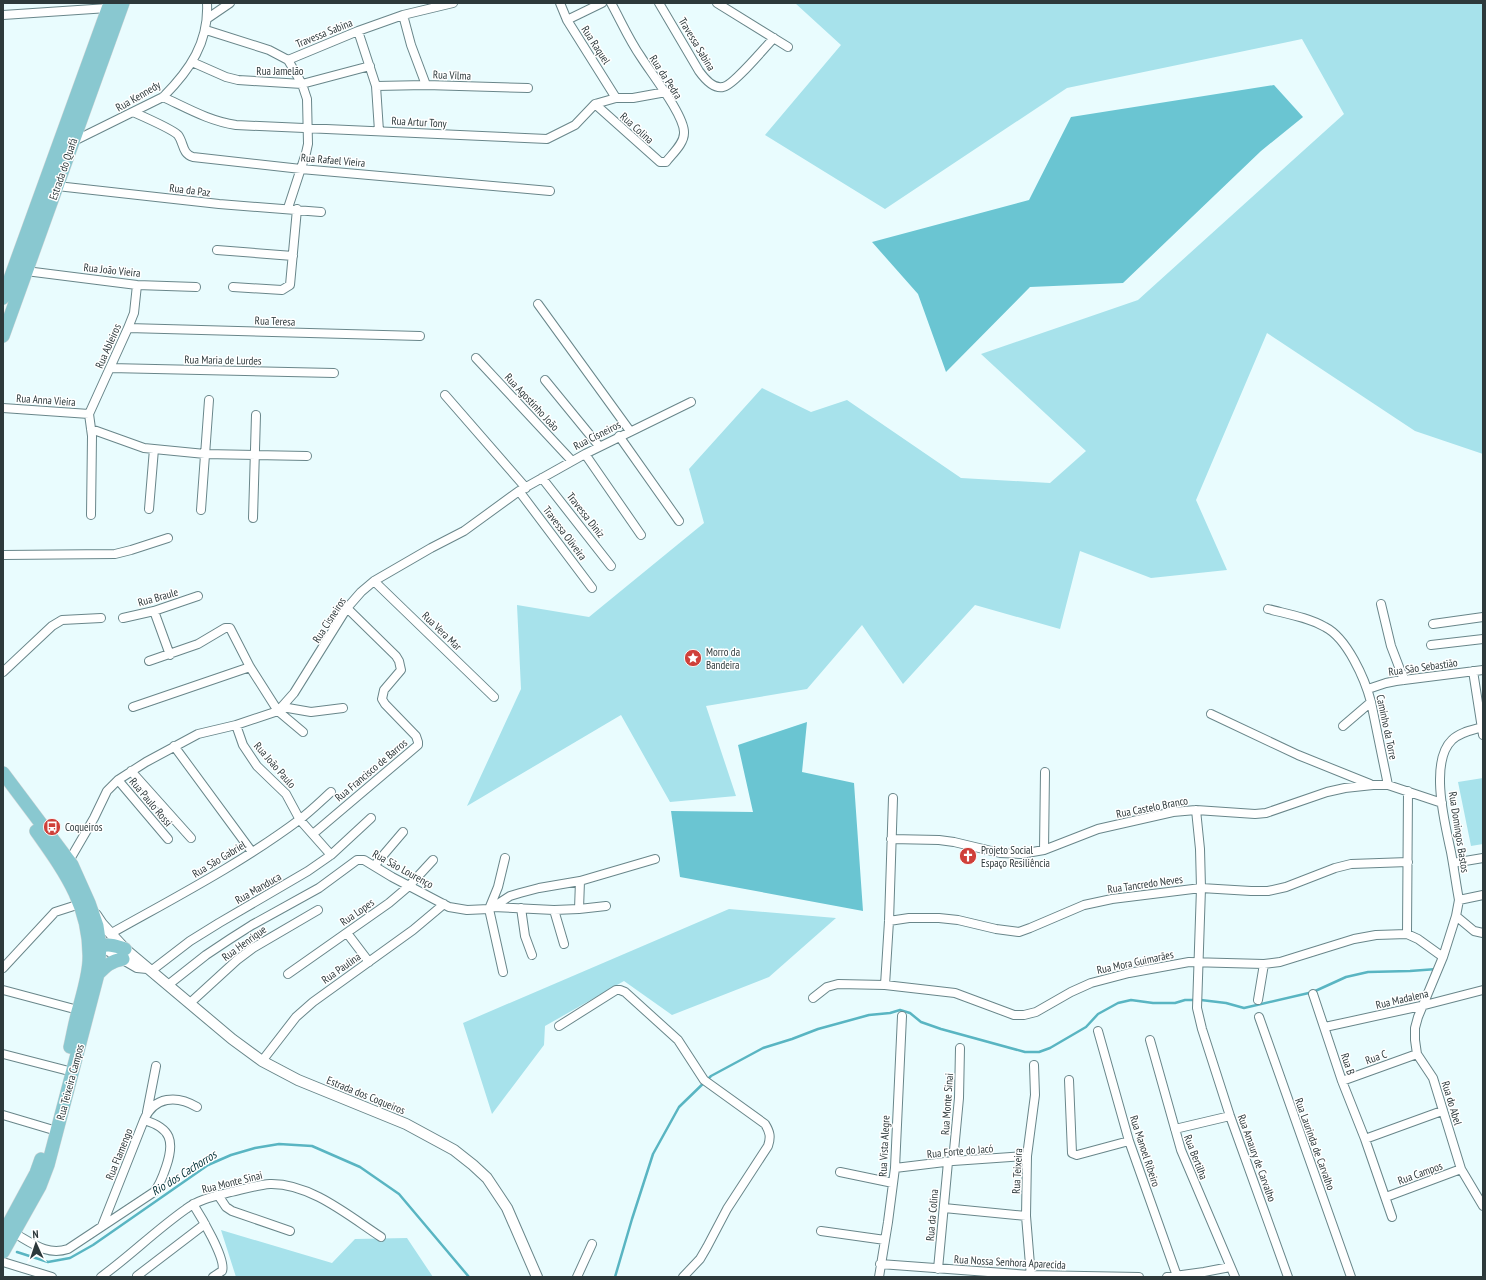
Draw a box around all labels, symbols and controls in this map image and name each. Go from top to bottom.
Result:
street label: Travessa Sabina [294,15,354,51]
street label: Travessa Sabina [676,15,718,73]
street label: Rua Raquel [578,23,614,67]
street label: Rua da Pedra [647,52,685,102]
street label: Rua Jamelão [256,64,304,78]
street label: Rua Vilma [433,67,471,83]
street label: Rua Kennedy [113,77,164,114]
street label: Rua Colina [617,109,657,147]
street label: Rua Artur Tony [391,114,448,130]
street label: Estrada do Quafá [46,136,80,202]
street label: Rua Rafael Vieira [300,150,366,170]
street label: Rua da Paz [169,181,211,199]
street label: Rua João Vieira [83,260,141,280]
street label: Rua Teresa [255,313,295,329]
street label: Rua Ableiros [92,321,124,371]
street label: Rua Maria de Lurdes [184,352,262,368]
street label: Rua Agostinho João [502,370,562,434]
street label: Rua Anna Vieira [16,391,76,409]
street label: Rua Cisneiros [571,417,623,453]
street label: Travessa Diniz [564,490,608,541]
street label: Travessa Oliveira [540,503,590,563]
street label: Rua Braule [136,584,180,609]
street label: Rua Cisneiros [309,594,349,645]
street label: Rua Vera Mar [419,609,465,653]
place label: Morro da Bandeira [706,645,740,672]
place icon: Morro da Bandeira [683,648,703,668]
street label: Rua São Sebastião [1388,655,1459,679]
street label: Caminho da Torre [1373,693,1401,761]
street label: Rua Francisco de Barros [332,735,410,804]
street label: Rua João Paulo [251,739,299,791]
street label: Rua Paulo Rossi [126,775,176,829]
street label: Rua Domingos Bastos [1446,790,1472,874]
street label: Rua Castelo Branco [1115,793,1189,821]
bus stop icon: Coqueiros [42,817,62,837]
place label: Coqueiros [65,820,103,834]
street label: Rua São Gabriel [190,837,249,880]
place label: Projeto Social Espaço Resiliência [981,843,1050,870]
church icon: Projeto Social Espaço Resiliência [958,846,978,866]
street label: Rua São Lourenço [370,847,436,892]
street label: Rua Manduca [232,869,284,907]
street label: Rua Tancredo Neves [1106,872,1184,896]
street label: Rua Lopes [337,895,377,929]
street label: Rua Henrique [219,922,269,964]
street label: Rua Mora Guimarães [1095,947,1175,977]
street label: Rua Paulina [319,949,363,987]
street label: Rua Madalena [1374,986,1430,1012]
street label: Rua Teixeira Campos [53,1042,87,1121]
street label: Rua C [1363,1047,1389,1067]
street label: Rua B [1338,1051,1358,1077]
street label: Estrada dos Coqueiros [325,1073,408,1117]
street label: Rua Monte Sinai [938,1073,956,1135]
street label: Rua do Abel [1439,1079,1465,1127]
street label: Rua Laurinda de Carvalho [1292,1096,1338,1192]
street label: Rua Amaury de Carvalho [1235,1112,1279,1204]
street label: Rua Manoel Ribeiro [1127,1113,1163,1189]
street label: Rua Vista Alegre [875,1114,893,1177]
street label: Rua Flamengo [102,1126,136,1182]
street label: Rua Bertilha [1181,1133,1211,1181]
street label: Rua Forte do Jacó [926,1141,994,1161]
water label: Rio dos Cachorros [148,1146,221,1198]
street label: Rua Teixeira [1009,1148,1025,1194]
street label: Rua Campos [1396,1158,1445,1188]
street label: Rua Monte Sinai [200,1168,264,1196]
street label: Rua da Colina [923,1189,941,1241]
north arrow [16,1224,56,1264]
text: N [32,1227,39,1241]
street label: Rua Nossa Senhora Aparecida [954,1252,1066,1272]

